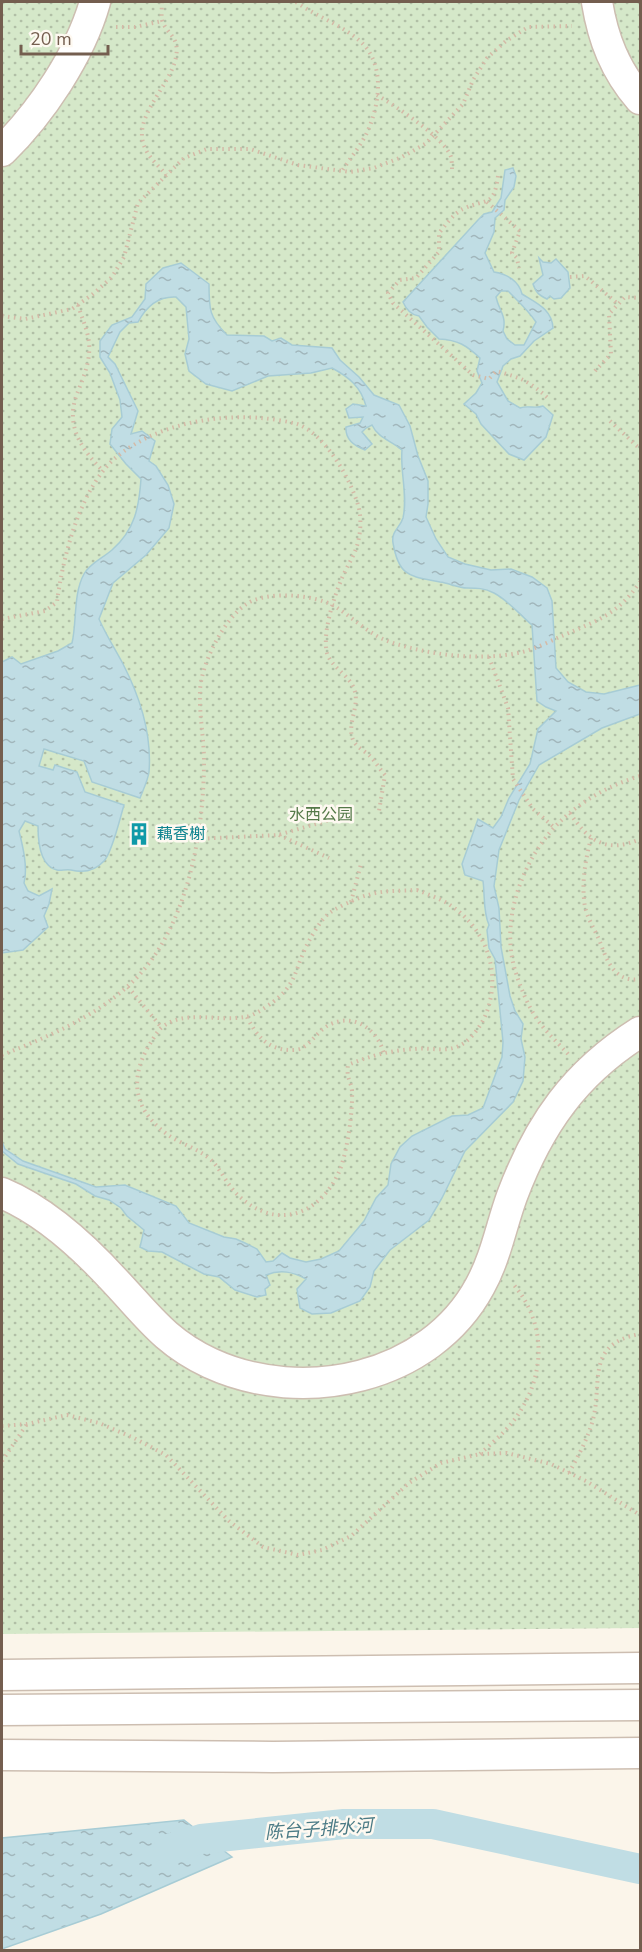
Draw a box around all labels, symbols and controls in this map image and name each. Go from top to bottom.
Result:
scale bar [21,18,108,56]
text: 20 m [30,27,72,51]
park label: 水西公园 [289,804,353,826]
building icon: 藕香榭 [126,821,152,847]
place label: 藕香榭 [157,823,205,845]
water label: 陈台子排水河 [264,1813,377,1845]

